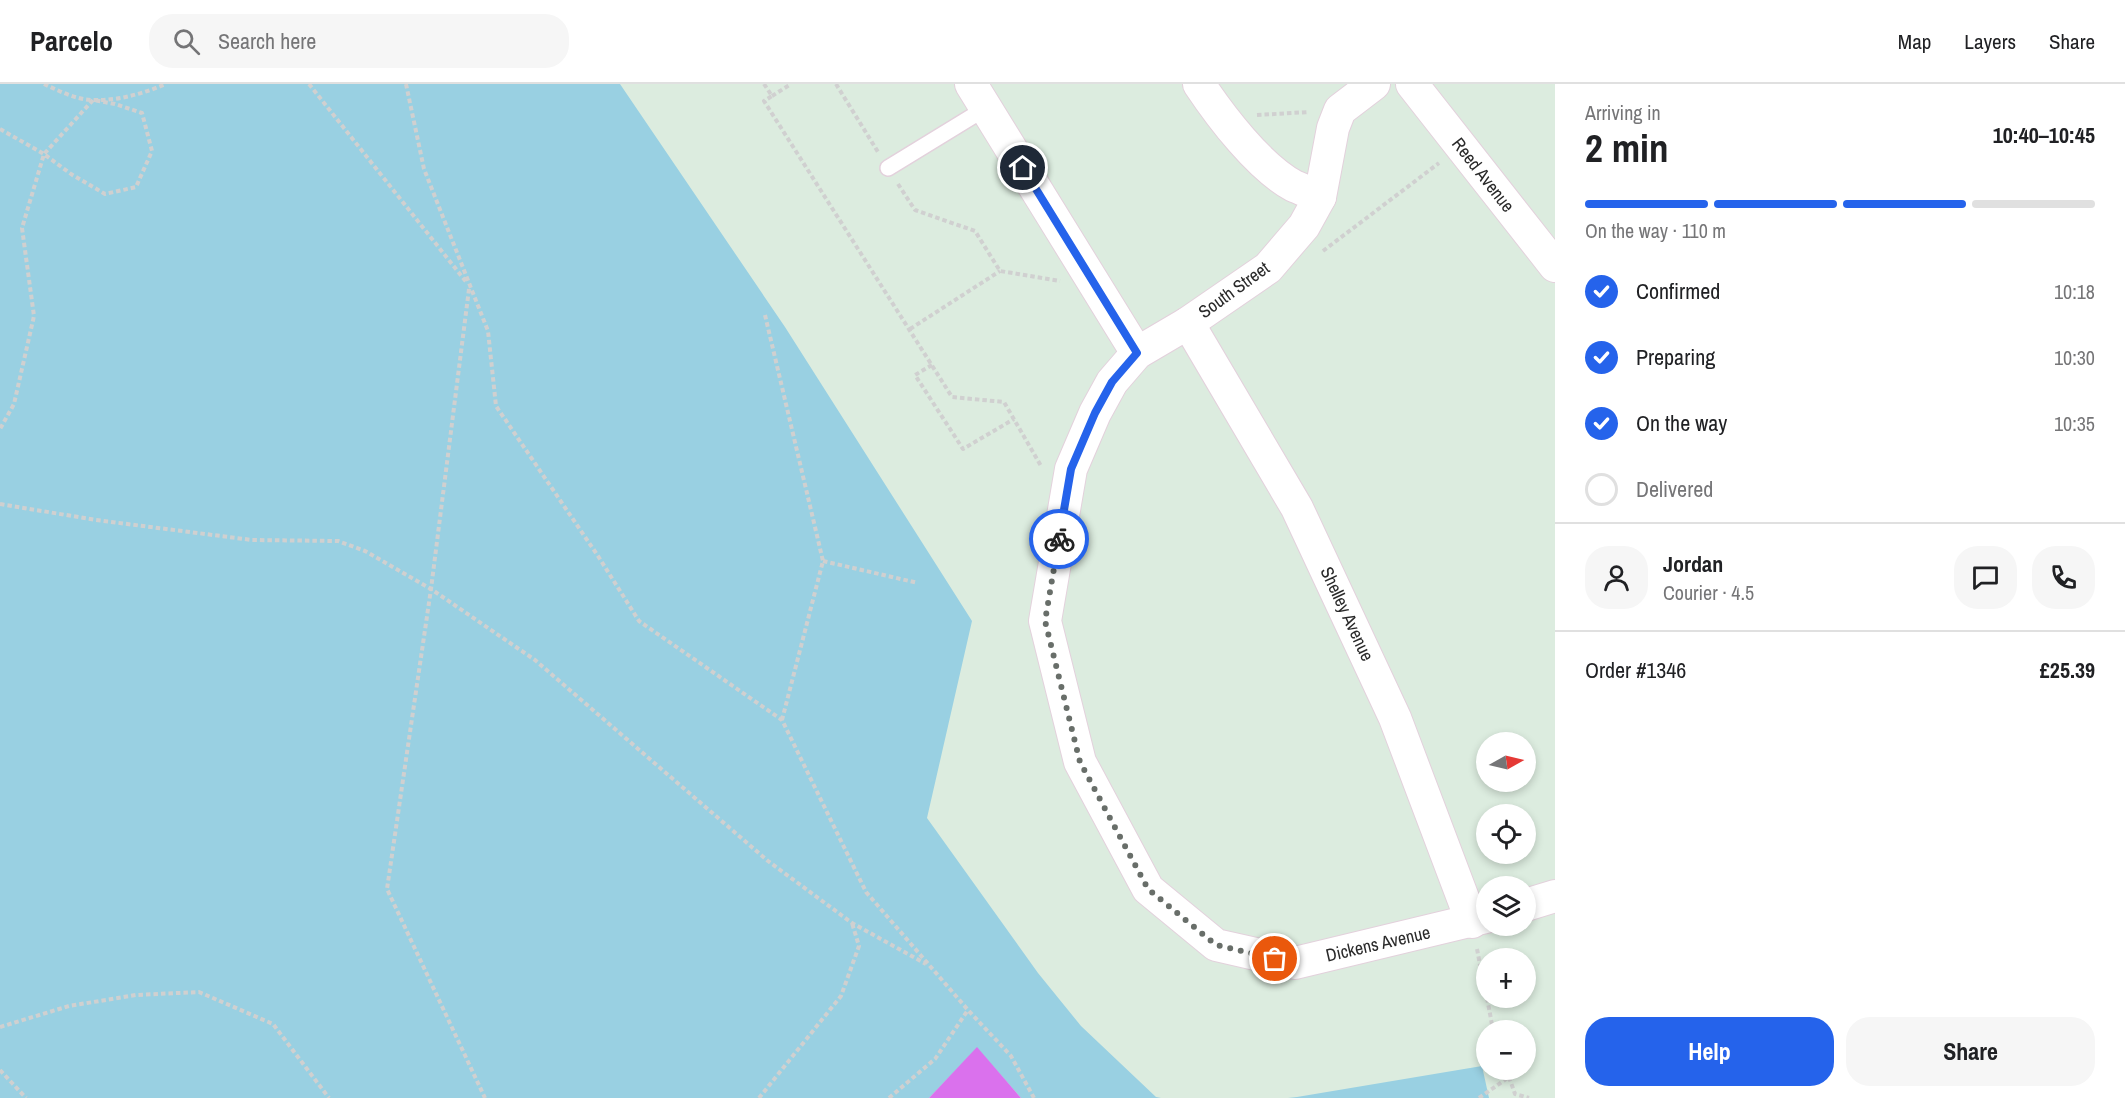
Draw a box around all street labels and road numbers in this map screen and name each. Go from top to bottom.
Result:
street label: Reed Avenue [1446,132,1520,217]
street label: South Street [1193,255,1274,324]
street label: Shelley Avenue [1315,563,1380,665]
street label: Dickens Avenue [1323,919,1433,968]

